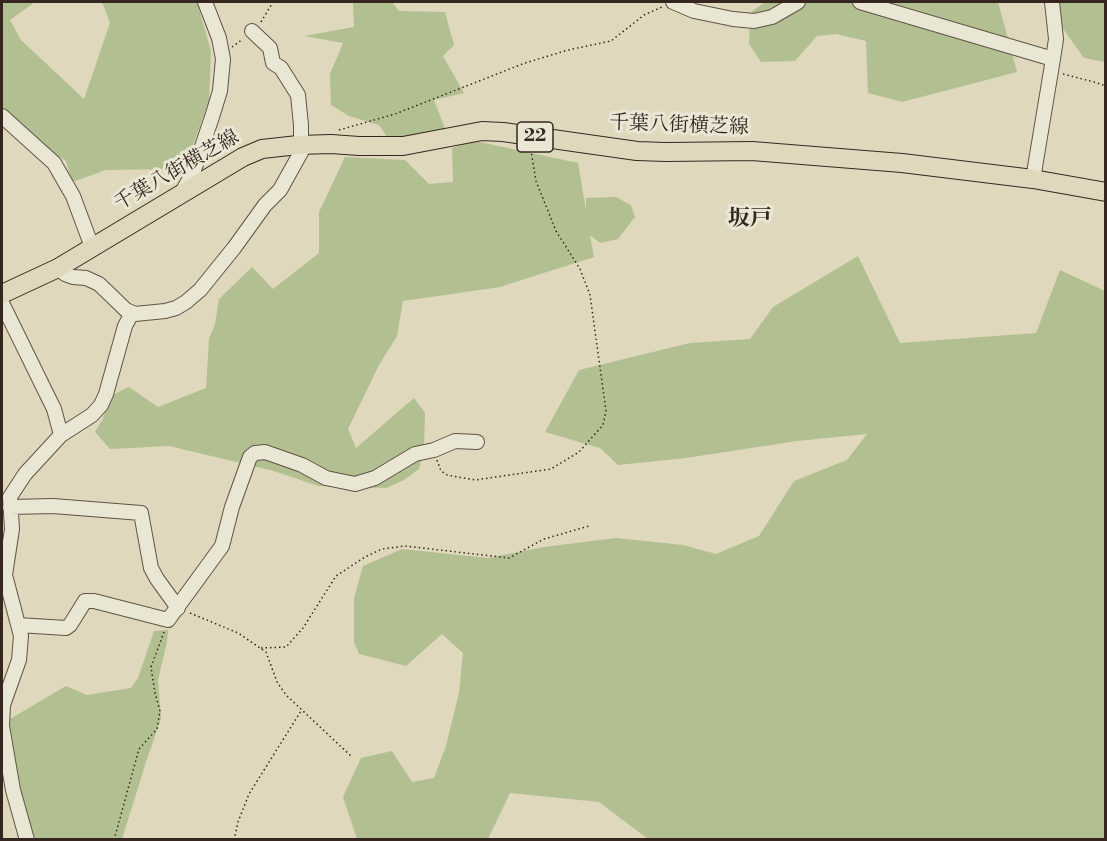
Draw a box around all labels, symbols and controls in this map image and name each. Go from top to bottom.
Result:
street label: 千葉八街横芝線 [609,112,749,140]
road number: 22 [517,122,553,152]
street label: 千葉八街横芝線 [110,126,244,216]
district label: 坂戸 [728,207,772,233]

